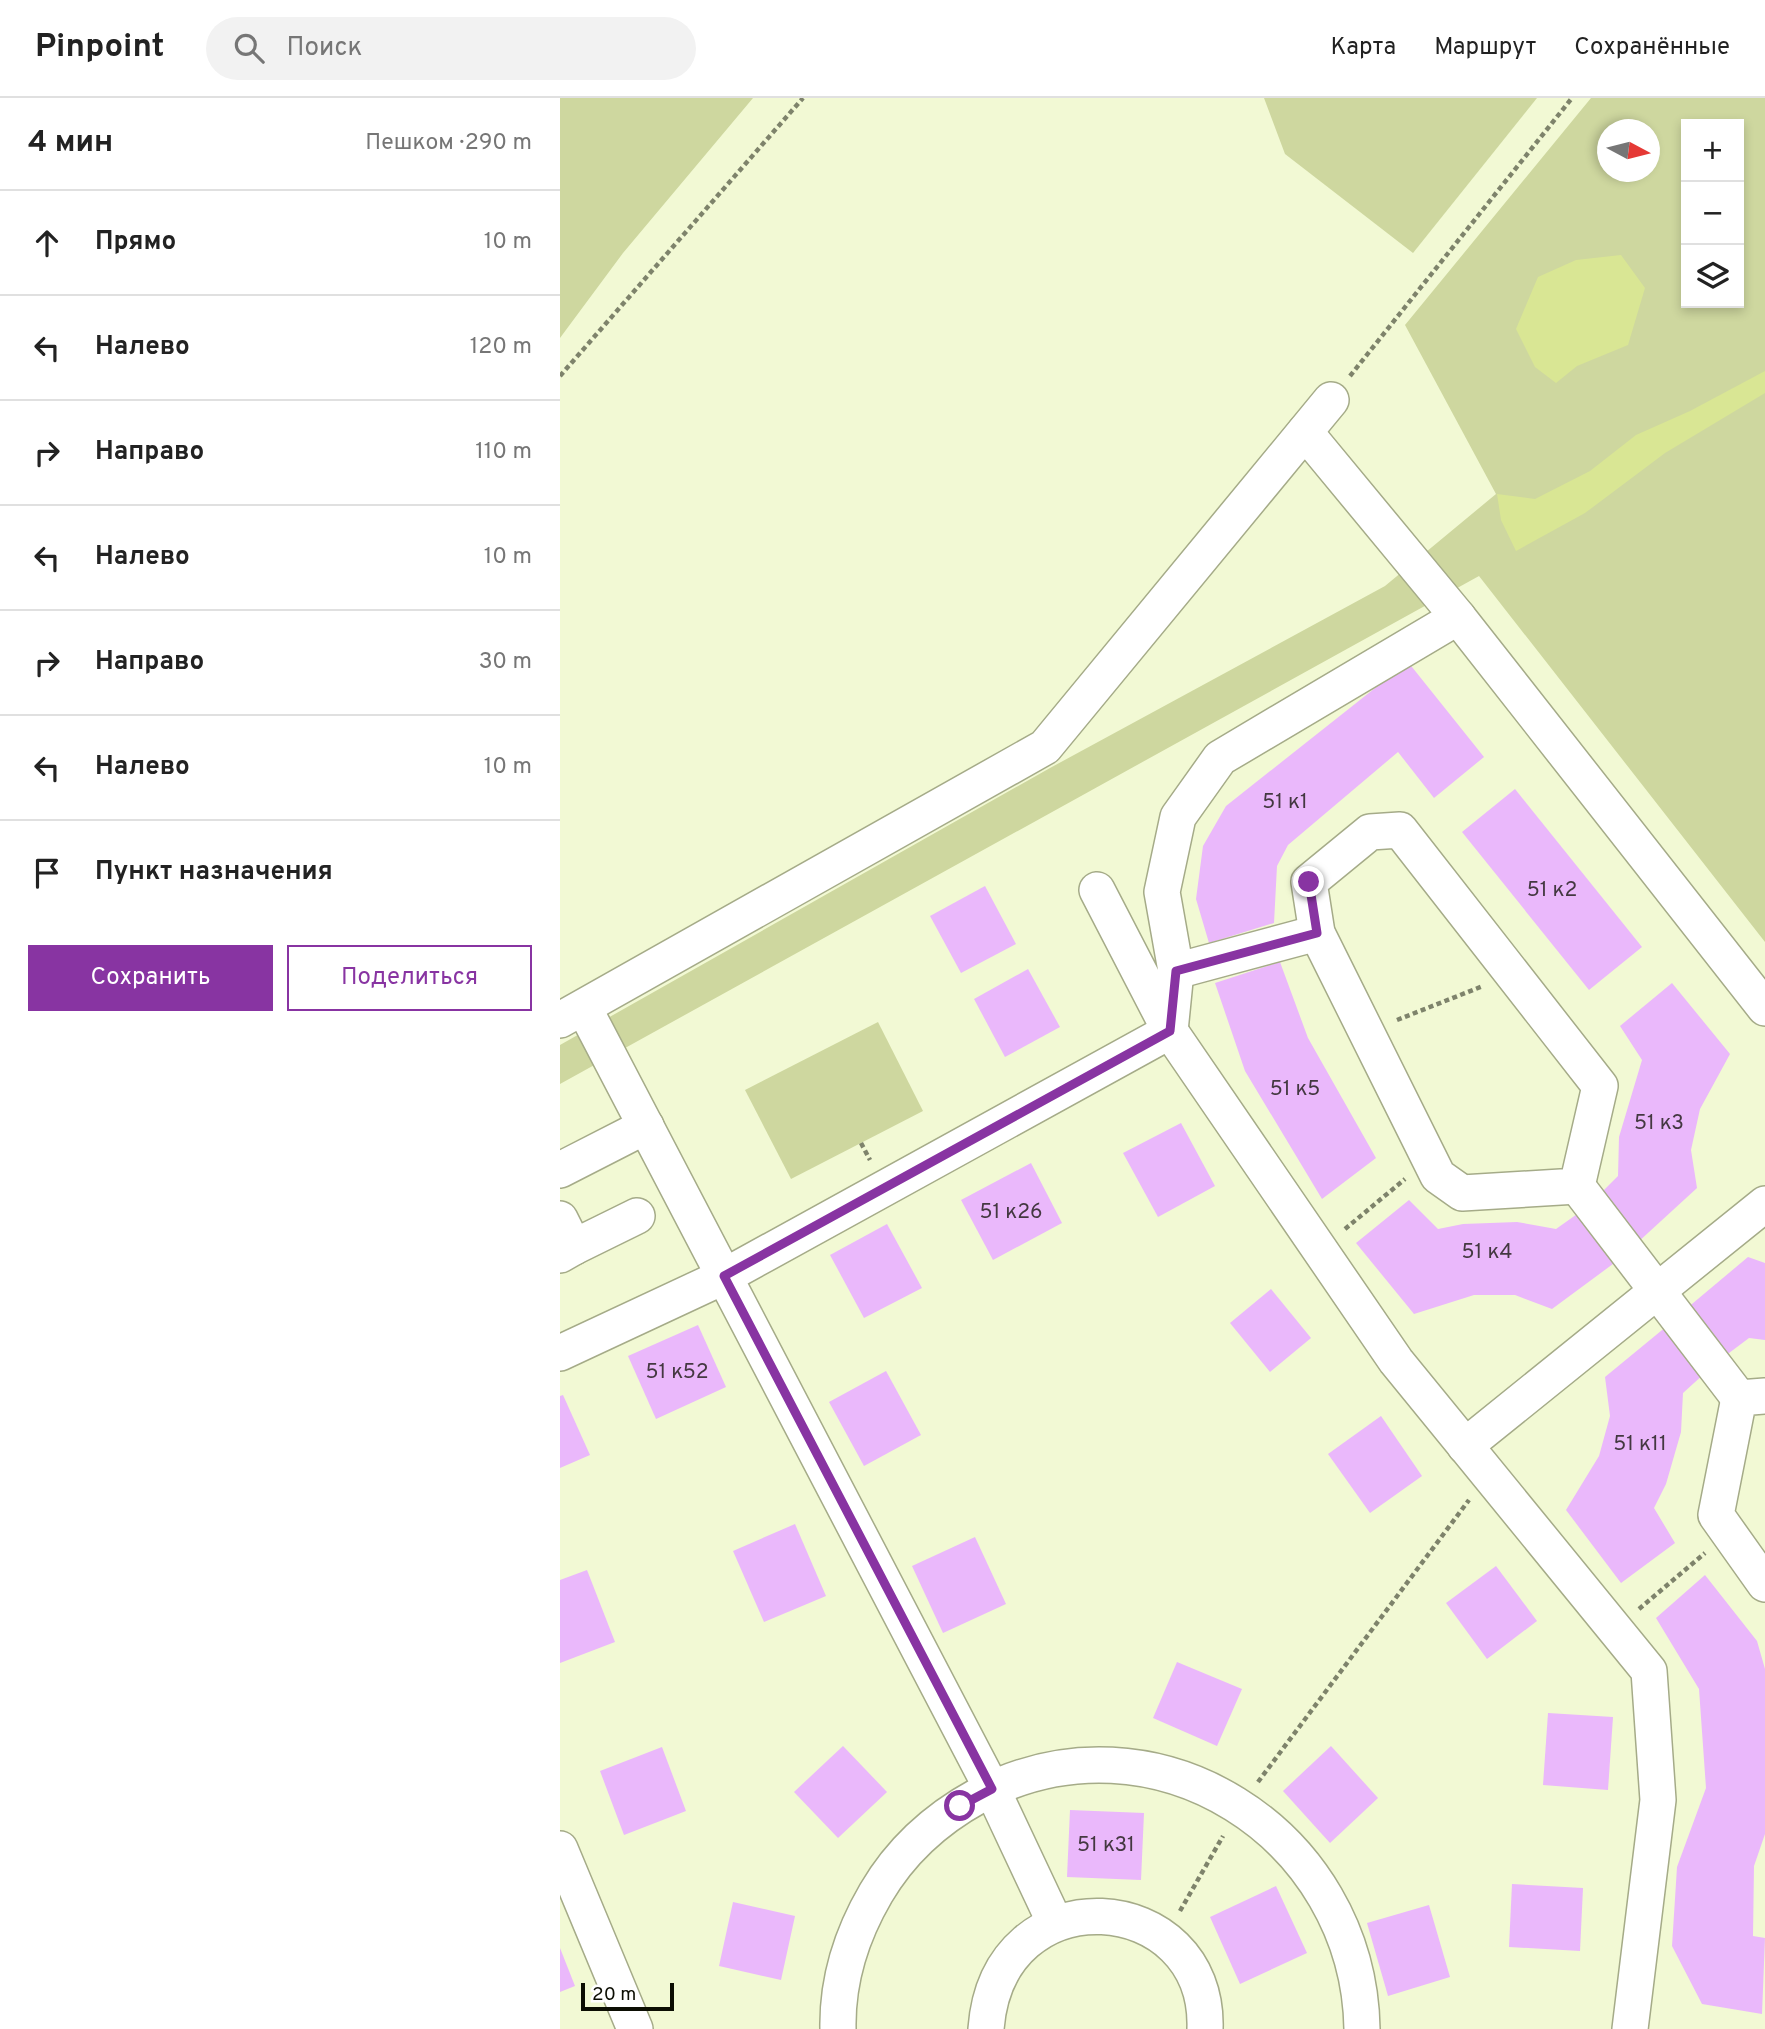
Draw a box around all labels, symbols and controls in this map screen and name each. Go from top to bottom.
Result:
search box [206,17,696,80]
text: Pinpoint [35,27,164,69]
icon: search [230,29,268,67]
text: Поиск [286,32,362,65]
text: Карта [1330,33,1396,63]
text: Маршрут [1434,33,1536,63]
text: Сохранённые [1574,33,1730,63]
north arrow [1597,119,1660,182]
map controls [1681,119,1744,308]
button: + [1681,119,1744,182]
text: 4 мин [28,125,113,162]
text: Пешком · 290 m [365,129,532,158]
button: − [1681,182,1744,245]
icon: ahead [28,224,66,262]
text: Прямо [95,226,176,259]
text: 10 m [484,228,532,257]
button: layers [1681,245,1744,308]
icon: left [28,329,66,367]
text: Налево [95,331,190,364]
text: 120 m [470,333,532,362]
icon: right [28,434,66,472]
text: Направо [95,436,204,469]
text: 110 m [475,438,532,467]
icon: left [28,539,66,577]
text: Налево [95,541,190,574]
text: 10 m [484,543,532,572]
icon: right [28,644,66,682]
text: Направо [95,646,204,679]
text: 30 m [479,648,532,677]
icon: left [28,749,66,787]
text: Налево [95,751,190,784]
text: 10 m [484,753,532,782]
house number: 51 к1 [1262,789,1308,816]
icon: arrive [28,854,66,892]
text: Пункт назначения [95,856,333,889]
route end [1293,866,1324,897]
house number: 51 к2 [1527,877,1577,904]
button: Сохранить [28,945,273,1011]
button: Поделиться [287,945,532,1011]
house number: 51 к5 [1270,1076,1320,1103]
house number: 51 к3 [1634,1110,1684,1137]
house number: 51 к26 [979,1199,1043,1226]
house number: 51 к4 [1462,1239,1512,1266]
house number: 51 к52 [645,1359,709,1386]
house number: 51 к11 [1613,1431,1667,1458]
route start [944,1790,975,1821]
house number: 51 к31 [1077,1832,1135,1859]
scale bar [581,1980,674,2012]
text: 20 m [592,1983,636,2007]

